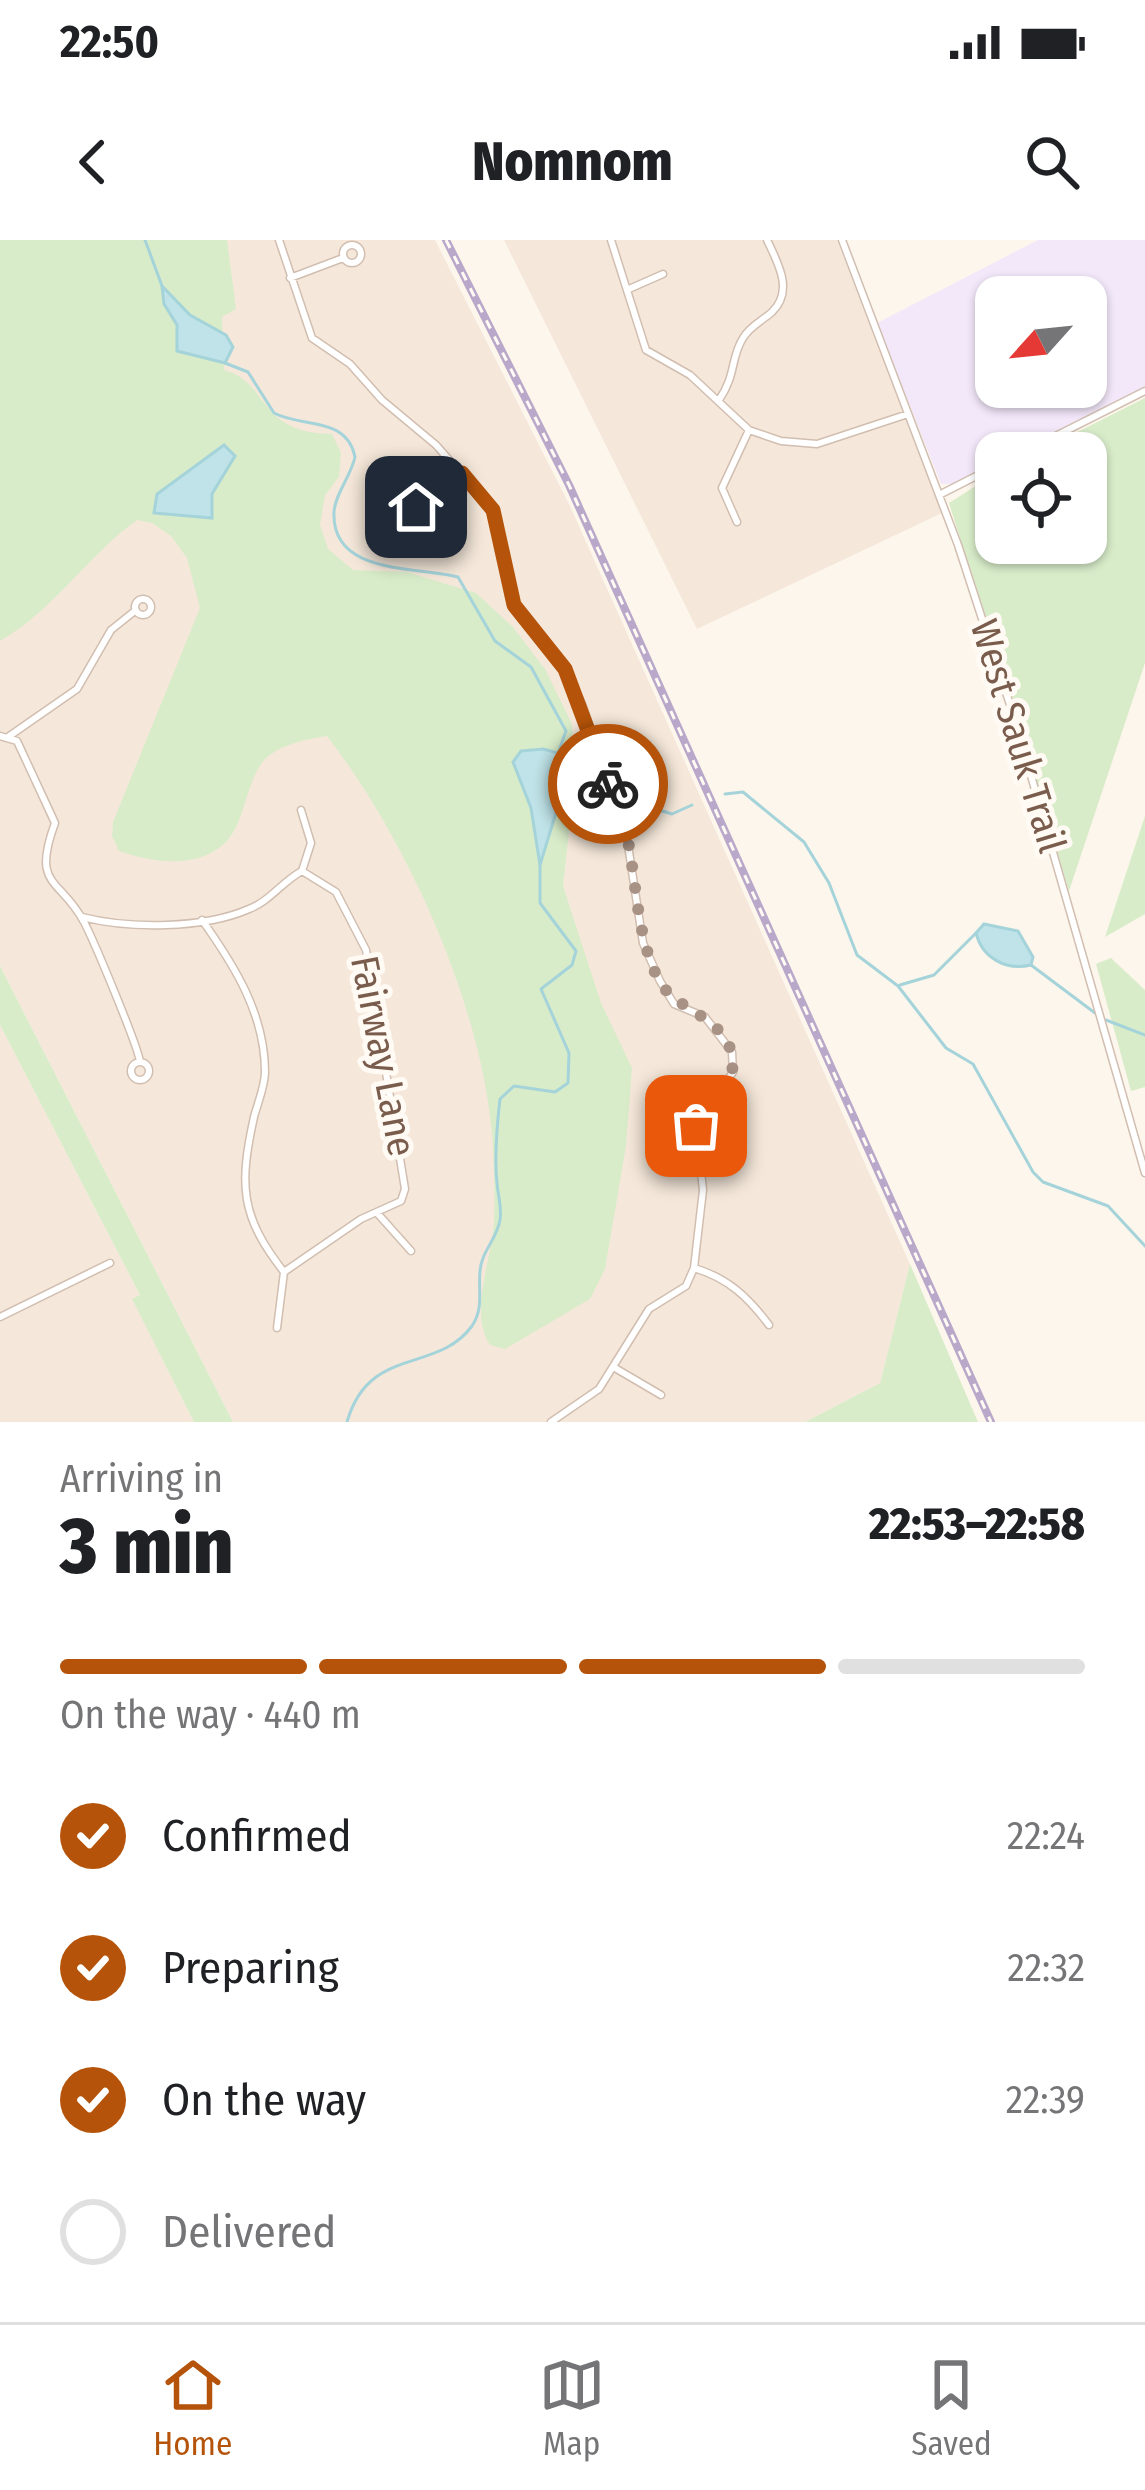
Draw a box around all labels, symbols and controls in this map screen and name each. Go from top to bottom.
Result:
text: 22:50 [60,15,159,69]
icon: back [60,129,126,195]
icon: search [1019,129,1085,195]
text: Nomnom [472,130,673,194]
north arrow [975,276,1107,408]
map controls [975,276,1107,564]
button: locate [975,432,1107,564]
pin [365,456,467,558]
icon: home [383,474,449,540]
street label: West Sauk Trail [961,614,1075,858]
courier [548,724,668,844]
icon: bike [575,751,641,817]
street label: Fairway Lane [341,952,425,1160]
pin [645,1075,747,1177]
icon: bag [663,1093,729,1159]
text: Arriving in [60,1456,223,1502]
text: 22:53–22:58 [869,1497,1085,1551]
text: 3 min [60,1500,233,1594]
text: On the way · 440 m [60,1692,361,1738]
icon: check [60,1803,126,1869]
text: Confirmed [162,1809,352,1863]
text: 22:24 [1007,1813,1085,1859]
icon: check [60,1935,126,2001]
text: Preparing [162,1941,339,1995]
text: 22:32 [1008,1945,1085,1991]
icon: check [60,2067,126,2133]
text: On the way [162,2073,366,2127]
text: 22:39 [1006,2077,1085,2123]
text: Delivered [162,2205,336,2259]
tab: Home [153,2352,232,2464]
tab: Map [539,2352,605,2464]
tab: Saved [911,2352,992,2464]

